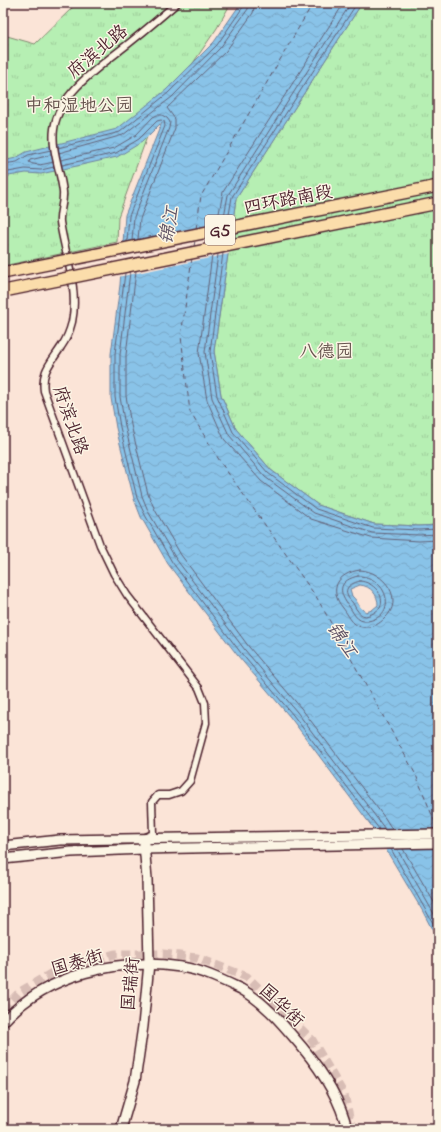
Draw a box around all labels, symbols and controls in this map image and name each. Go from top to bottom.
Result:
street label: 府滨北路 [62,19,134,86]
park label: 中和湿地公园 [25,94,133,120]
street label: 四环路南段 [242,180,335,222]
water label: 锦江 [154,203,187,246]
road number: G5 [205,215,235,245]
park label: 八德园 [299,340,353,366]
street label: 府滨北路 [45,382,93,459]
water label: 锦江 [319,617,363,665]
street label: 国泰街 [48,944,107,984]
street label: 国瑞街 [117,956,147,1012]
street label: 国华街 [252,979,309,1034]

